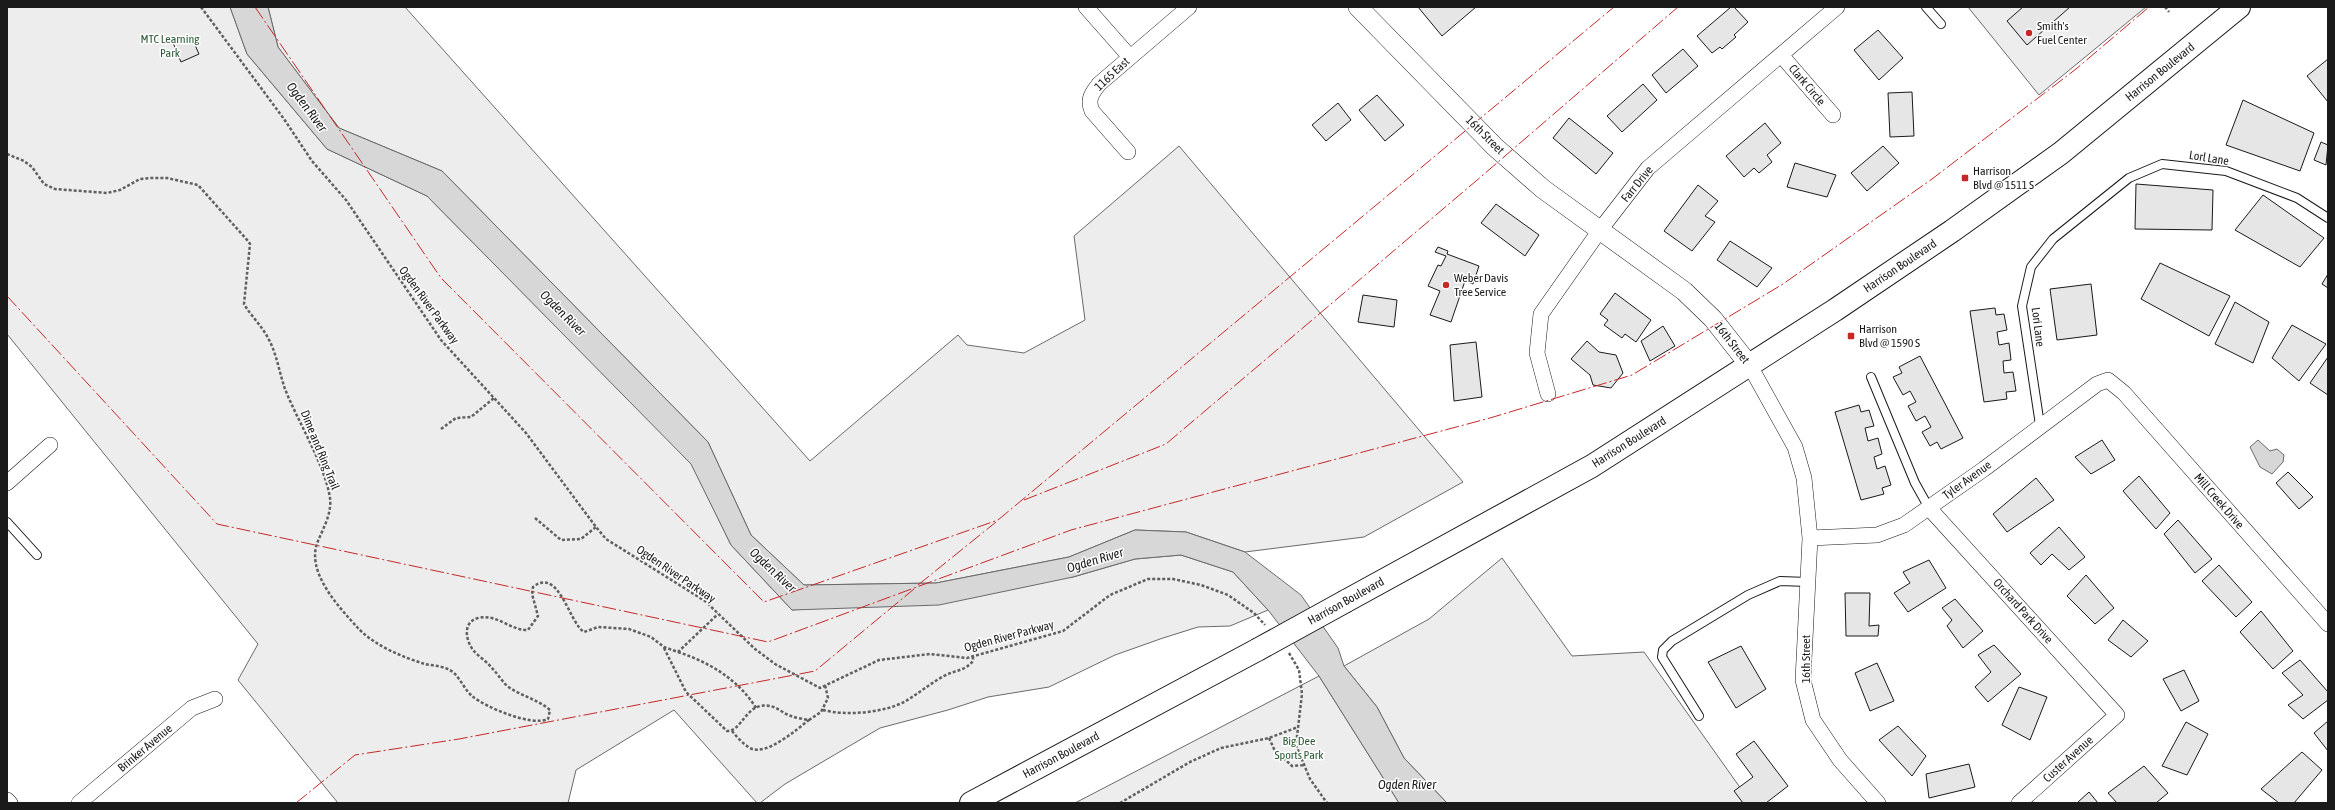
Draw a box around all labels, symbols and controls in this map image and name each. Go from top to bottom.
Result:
place label: Smith's Fuel Center [2037,19,2087,47]
marker: Smith's Fuel Center [2024,28,2034,38]
park label: MTC Learning Park [141,32,200,60]
street label: Harrison Boulevard [2123,40,2197,104]
street label: 1165 East [1092,54,1133,94]
street label: Clark Circle [1786,62,1828,108]
water label: Ogden River [284,79,331,136]
street label: 16th Street [1463,113,1507,157]
street label: Lorl Lane [2188,148,2230,168]
street label: Farr Drive [1618,163,1656,205]
place label: Harrison Blvd @ 1511 S [1973,164,2034,192]
marker: Harrison Blvd @ 1511 S [1960,173,1970,183]
street label: Harrison Boulevard [1861,236,1939,296]
street label: Ogden River Parkway [396,264,462,347]
place label: Weber Davis Tree Service [1454,271,1508,299]
marker: Weber Davis Tree Service [1441,280,1451,290]
water label: Ogden River [537,287,590,340]
street label: Lori Lane [2029,306,2047,348]
street label: 16th Street [1712,320,1753,367]
place label: Harrison Blvd @ 1590 S [1859,322,1920,350]
marker: Harrison Blvd @ 1590 S [1846,331,1856,341]
street label: Dime and Ring Trail [298,408,343,493]
street label: Harrison Boulevard [1589,414,1669,470]
street label: Tyler Avenue [1940,458,1994,502]
street label: Mill Creek Drive [2191,470,2247,532]
street label: Ogden River Parkway [634,542,718,606]
water label: Ogden River [1065,544,1126,576]
water label: Ogden River [747,545,800,596]
street label: Harrison Boulevard [1305,574,1387,628]
street label: Orchard Park Drive [1990,576,2056,646]
street label: Ogden River Parkway [963,617,1055,655]
street label: 16th Street [1799,634,1813,683]
street label: Brinker Avenue [115,721,175,775]
street label: Harrison Boulevard [1020,729,1102,781]
street label: Custer Avenue [2040,733,2096,785]
park label: Big Dee Sports Park [1274,734,1324,762]
water label: Ogden River [1378,777,1437,792]

